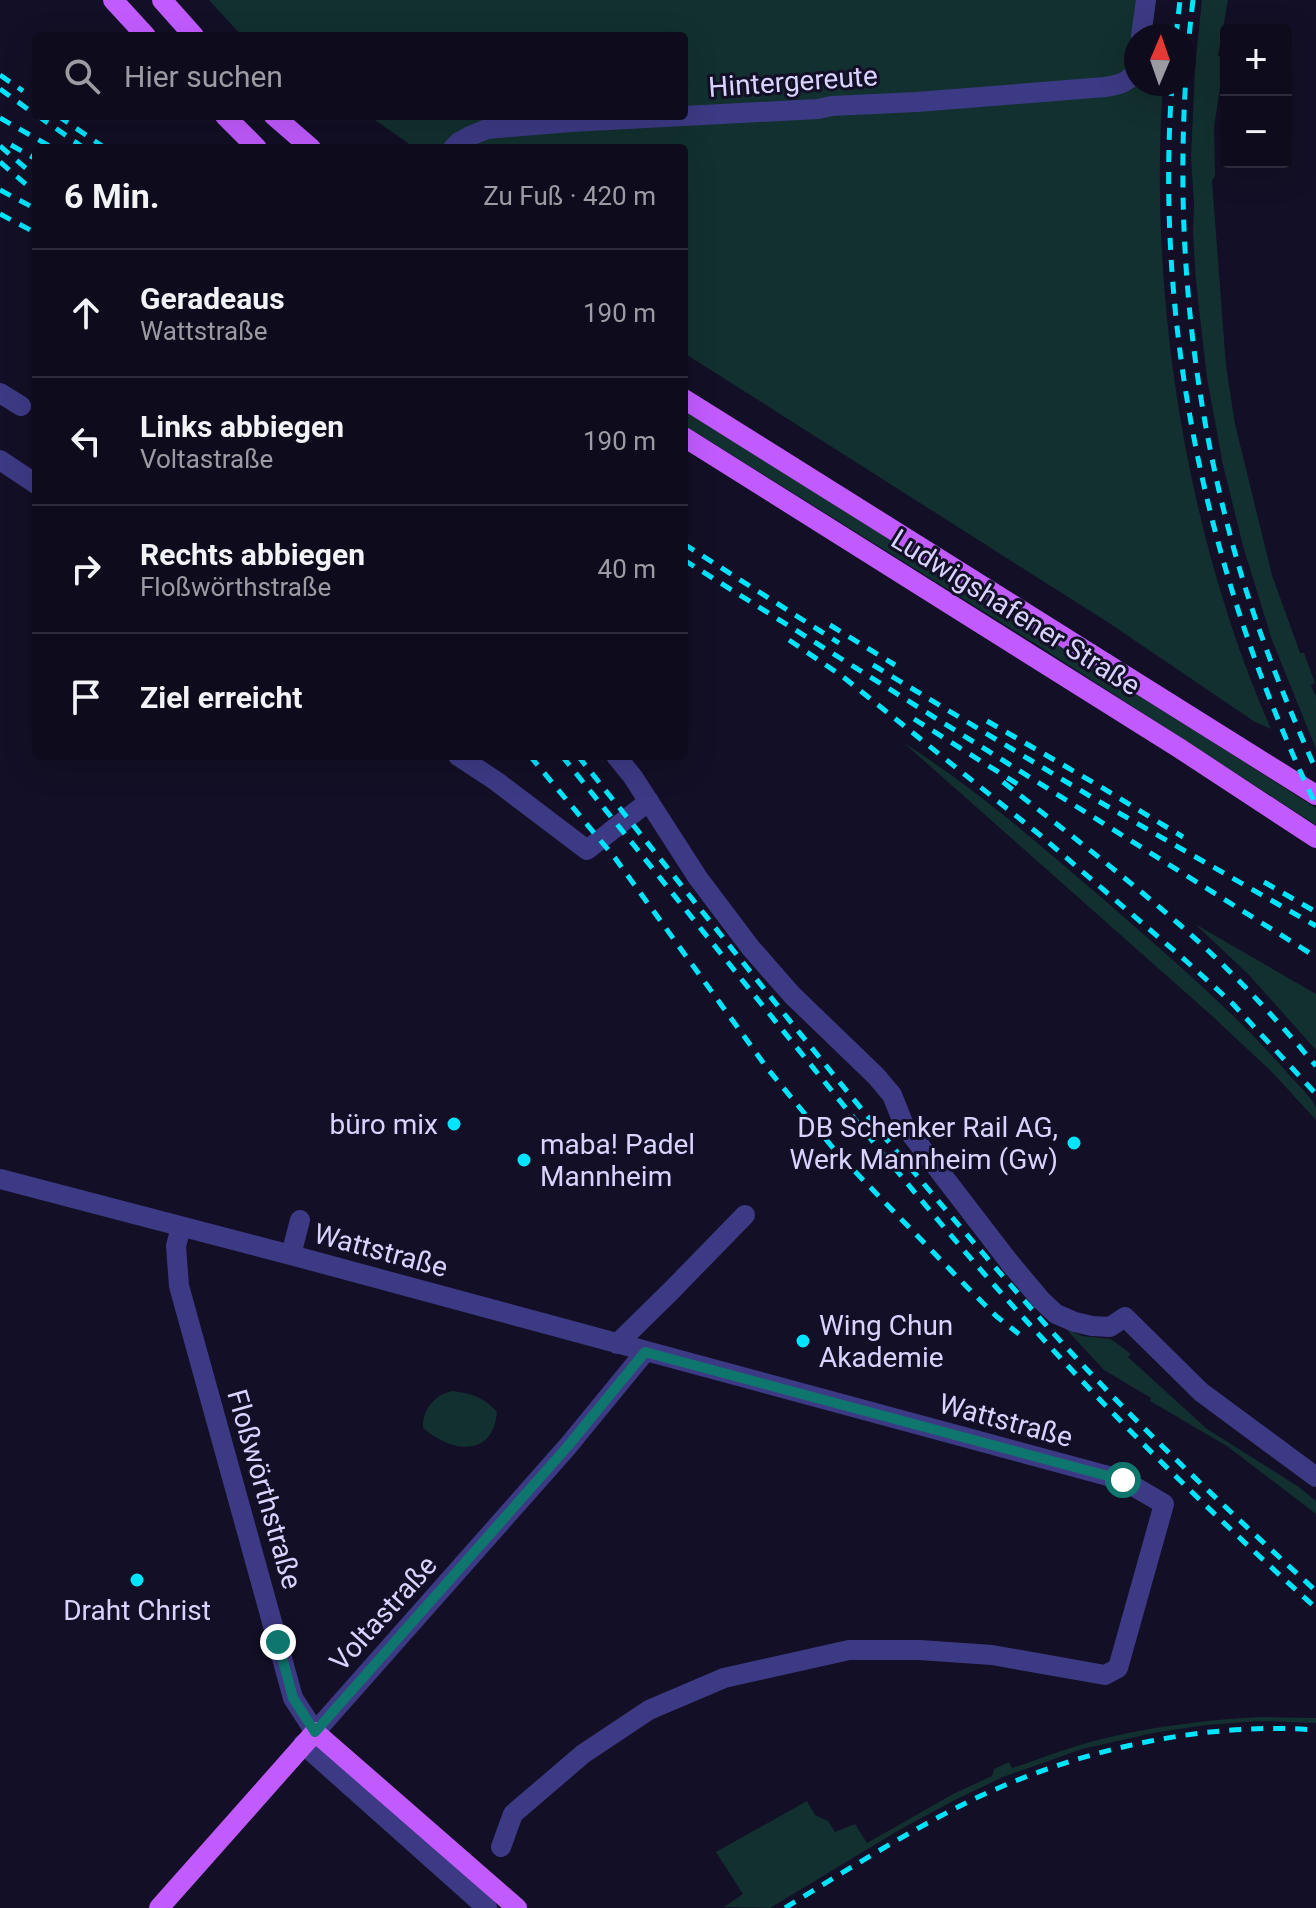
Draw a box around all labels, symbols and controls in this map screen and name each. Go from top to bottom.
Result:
north arrow [1124,24,1196,96]
map controls [1220,24,1292,168]
button: + [1220,24,1292,96]
search box [32,32,688,120]
icon: search [60,54,104,98]
text: Hier suchen [124,59,283,94]
street label: Hintergereute [707,59,879,104]
button: − [1220,96,1292,168]
text: 6 Min. [64,176,160,216]
text: Zu Fuß · 420 m [483,181,656,211]
text: Geradeaus [140,281,285,316]
icon: ahead [64,291,108,335]
text: 190 m [583,298,656,328]
text: Wattstraße [140,316,267,346]
text: Links abbiegen [140,409,344,444]
icon: left [64,419,108,463]
text: 190 m [583,426,656,456]
text: Voltastraße [140,444,273,474]
street label: Ludwigshafener Straße [885,522,1146,702]
text: Rechts abbiegen [140,537,365,572]
icon: right [64,547,108,591]
text: 40 m [598,554,656,584]
text: Floßwörthstraße [140,572,331,602]
icon: arrive [64,675,108,719]
text: Ziel erreicht [140,680,302,715]
place label: büro mix [329,1108,438,1141]
place label: DB Schenker Rail AG, Werk Mannheim (Gw) [789,1111,1058,1176]
marker: büro mix [445,1115,463,1133]
place label: maba! Padel Mannheim [540,1128,695,1193]
marker: DB Schenker Rail AG, Werk Mannheim (Gw) [1065,1134,1083,1152]
marker: maba! Padel Mannheim [515,1151,533,1169]
street label: Wattstraße [310,1217,451,1284]
place label: Wing Chun Akademie [819,1309,953,1374]
marker: Wing Chun Akademie [794,1332,812,1350]
street label: Floßwörthstraße [220,1386,309,1593]
street label: Wattstraße [935,1387,1076,1454]
route start [1105,1462,1141,1498]
street label: Voltastraße [323,1549,444,1678]
marker: Draht Christ [128,1571,146,1589]
place label: Draht Christ [63,1594,211,1627]
route end [260,1624,296,1660]

